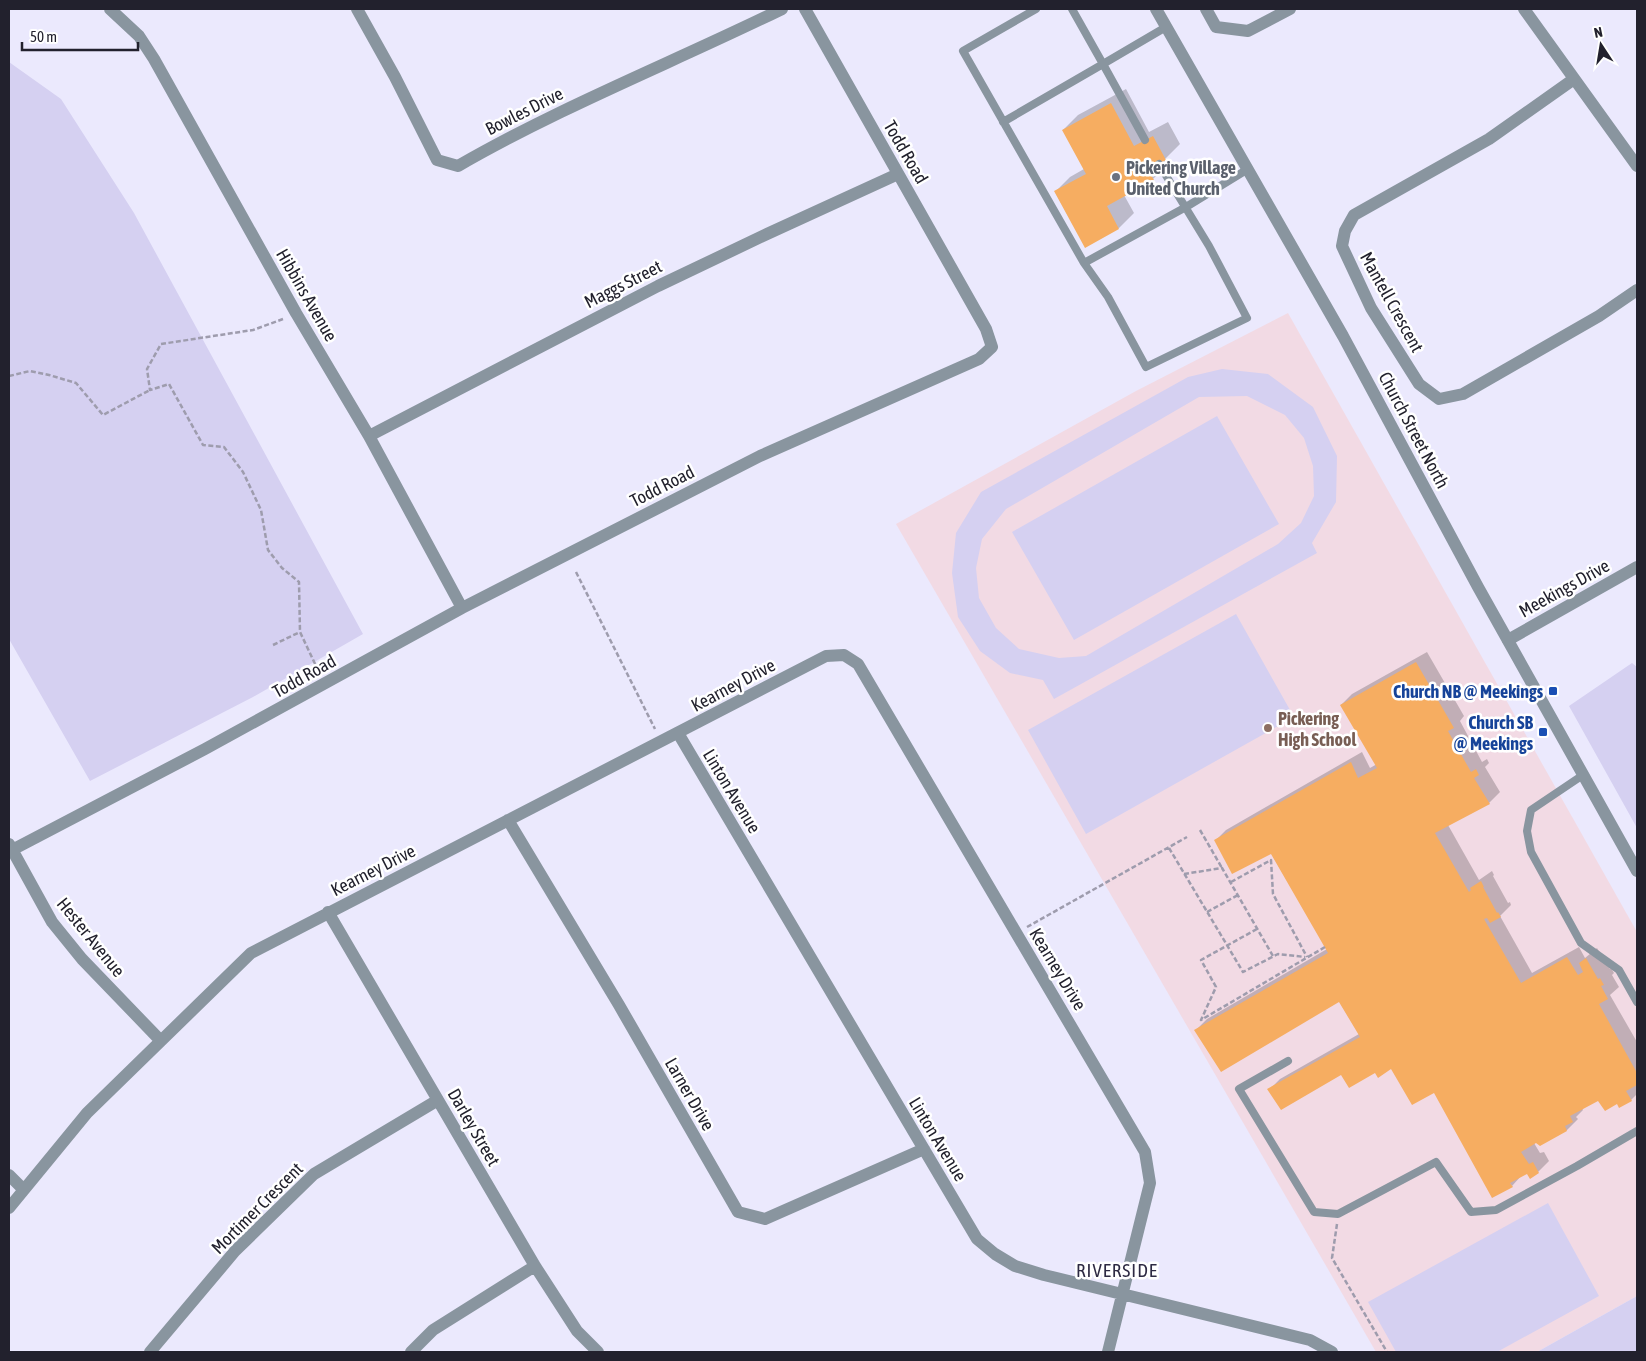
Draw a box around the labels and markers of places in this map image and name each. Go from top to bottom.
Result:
place label: Pickering Village United Church [1126,157,1236,199]
marker: Pickering Village United Church [1110,171,1122,183]
place label: Church NB @ Meekings [1393,681,1544,702]
marker: Church NB @ Meekings [1547,685,1559,697]
place label: Pickering High School [1278,708,1356,750]
place label: Church SB @ Meekings [1453,712,1534,754]
marker: Pickering High School [1262,722,1274,734]
marker: Church SB @ Meekings [1537,726,1549,738]

